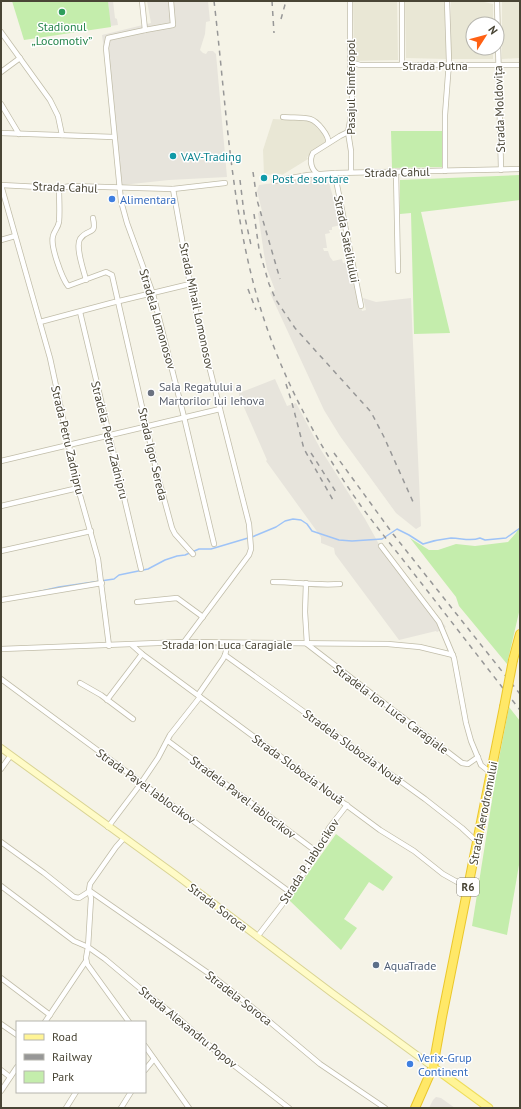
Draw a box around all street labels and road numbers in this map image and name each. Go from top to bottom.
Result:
street label: Pasajul Simferopol [343,39,358,135]
street label: Strada Putna [402,58,468,73]
street label: Strada Moldovița [490,65,508,153]
street label: Strada Cahul [364,164,430,180]
street label: Strada Cahul [32,178,98,196]
street label: Strada Satelitului [331,194,363,284]
street label: Strada Mihail Lomonosov [176,241,218,371]
street label: Stradela Lomonosov [136,267,180,371]
street label: Stradela Petru Zadnipru [88,379,132,501]
street label: Strada Petru Zadnipru [48,384,88,496]
street label: Strada Igor Sereda [135,406,171,502]
street label: Strada Ion Luca Caragiale [162,637,292,652]
street label: Stradela Ion Luca Caragiale [330,661,452,757]
street label: Stradela Slobozia Nouă [300,706,406,788]
street label: Strada Slobozia Nouă [249,731,347,807]
street label: Strada Pavel Iablocikov [93,745,199,827]
street label: Stradela Pavel Iablocikov [187,752,299,842]
street label: Strada Aerodromului [466,760,500,866]
street label: Strada P. Iablocikov [276,816,342,906]
road number: R6 [457,878,479,896]
street label: Strada Soroca [185,880,251,934]
street label: Stradela Sorocа [203,967,275,1029]
street label: Strada Alexandru Popov [136,983,240,1071]

